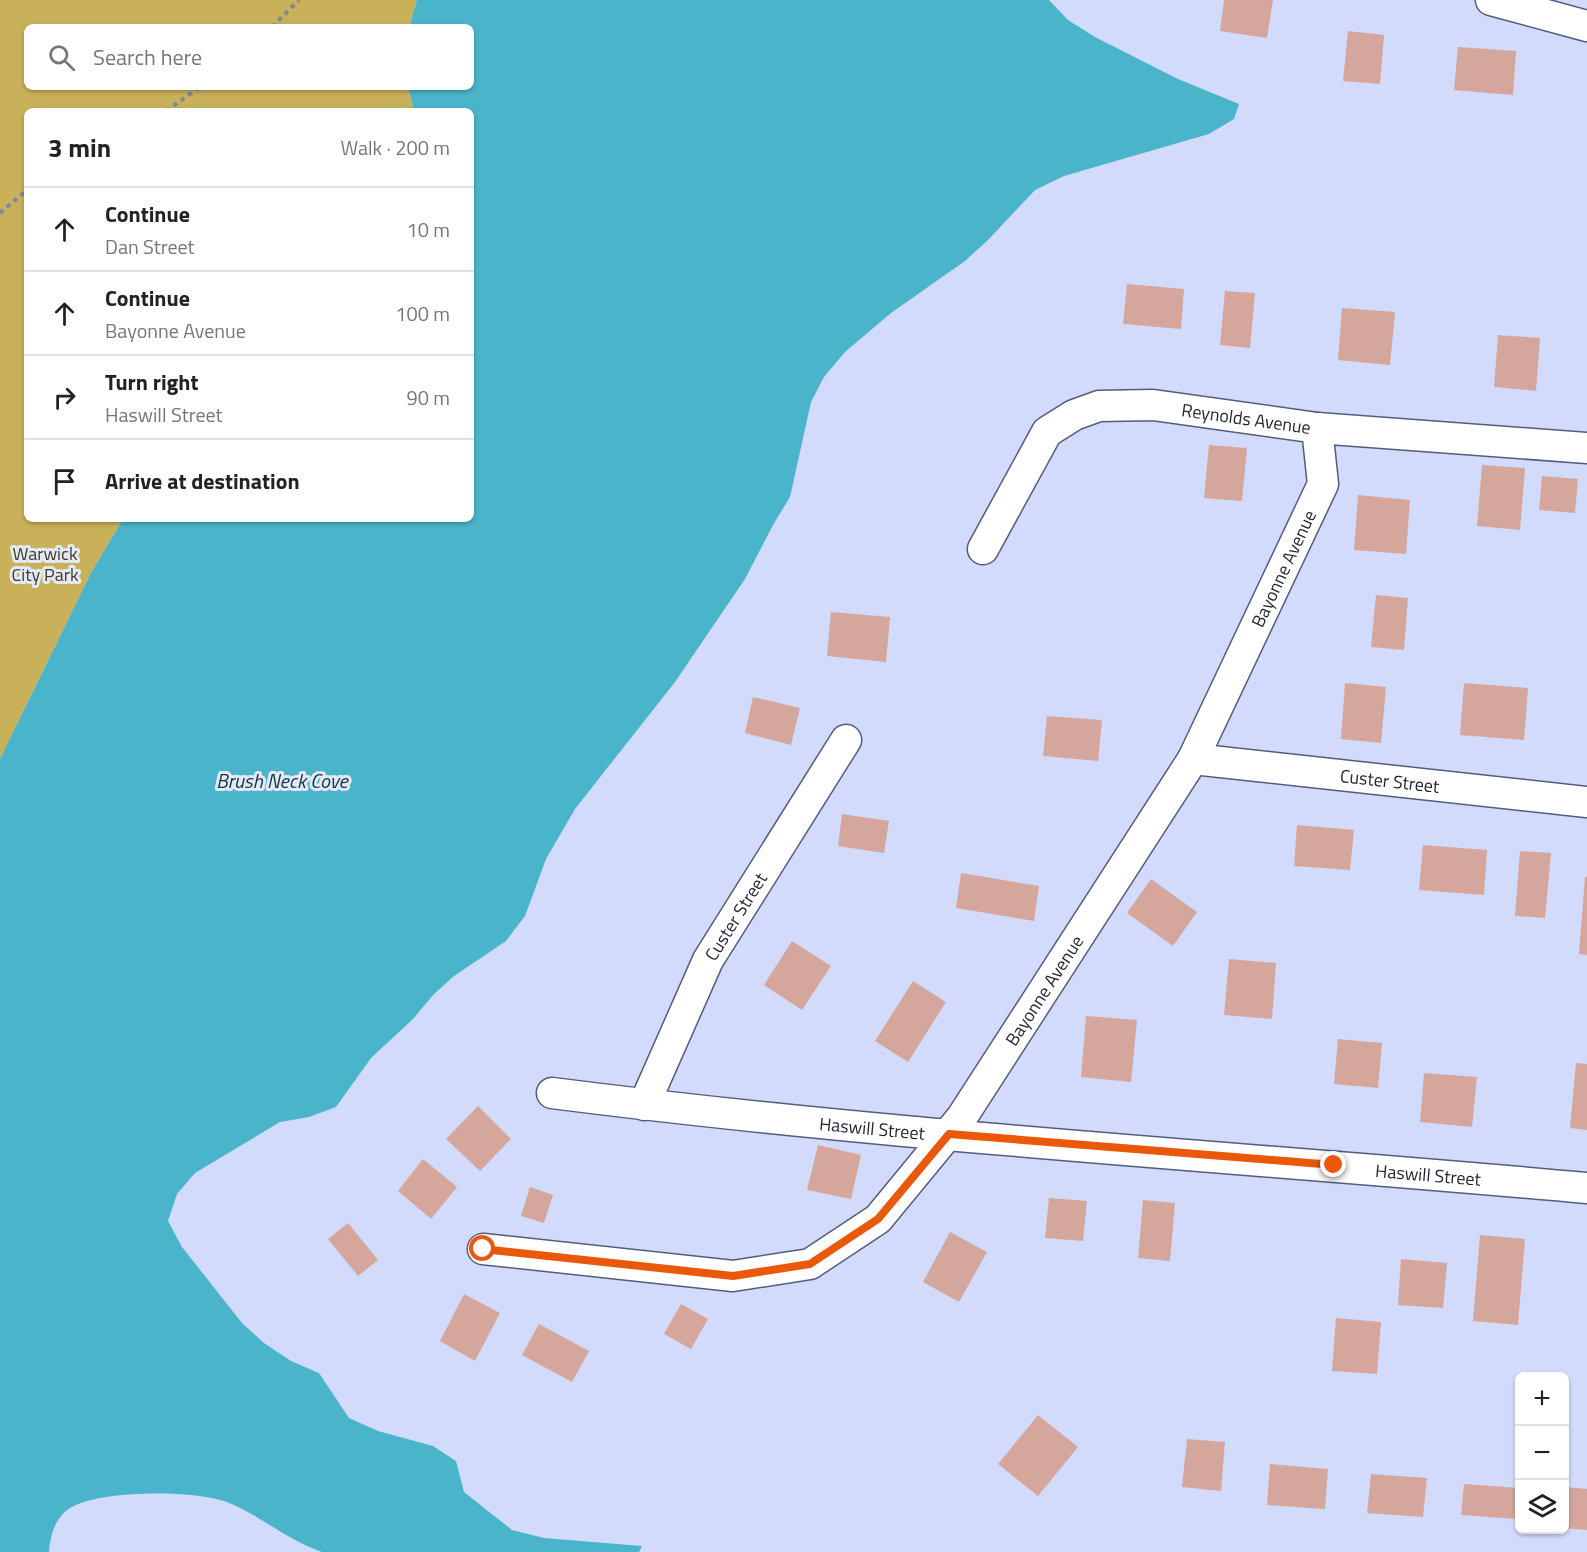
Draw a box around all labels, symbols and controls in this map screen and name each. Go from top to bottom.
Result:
search box [24,24,474,90]
text: Search here [93,40,202,74]
icon: search [45,41,78,74]
text: 3 min [48,128,111,167]
text: Walk · 200 m [341,132,450,163]
text: Continue [105,197,190,231]
icon: ahead [48,213,81,246]
text: 10 m [406,214,450,245]
text: Dan Street [105,231,195,262]
text: Continue [105,281,190,315]
icon: ahead [48,297,81,330]
text: 100 m [395,298,450,329]
text: Bayonne Avenue [105,315,246,346]
text: Turn right [105,365,199,399]
icon: right [48,381,81,414]
text: 90 m [406,382,450,413]
street label: Reynolds Avenue [1180,396,1313,440]
text: Haswill Street [105,399,223,430]
text: Arrive at destination [105,464,300,498]
icon: arrive [48,465,81,498]
street label: Bayonne Avenue [1244,505,1322,631]
park label: Warwick City Park [11,540,79,588]
street label: Custer Street [1339,762,1441,799]
water label: Brush Neck Cove [216,765,350,796]
street label: Custer Street [697,866,774,966]
street label: Bayonne Avenue [998,930,1090,1051]
street label: Haswill Street [818,1110,927,1146]
route end [1320,1151,1346,1177]
street label: Haswill Street [1374,1157,1483,1192]
route start [469,1235,495,1261]
map controls [1515,1372,1569,1534]
button: + [1515,1372,1569,1426]
button: − [1515,1426,1569,1480]
button: layers [1515,1480,1569,1534]

